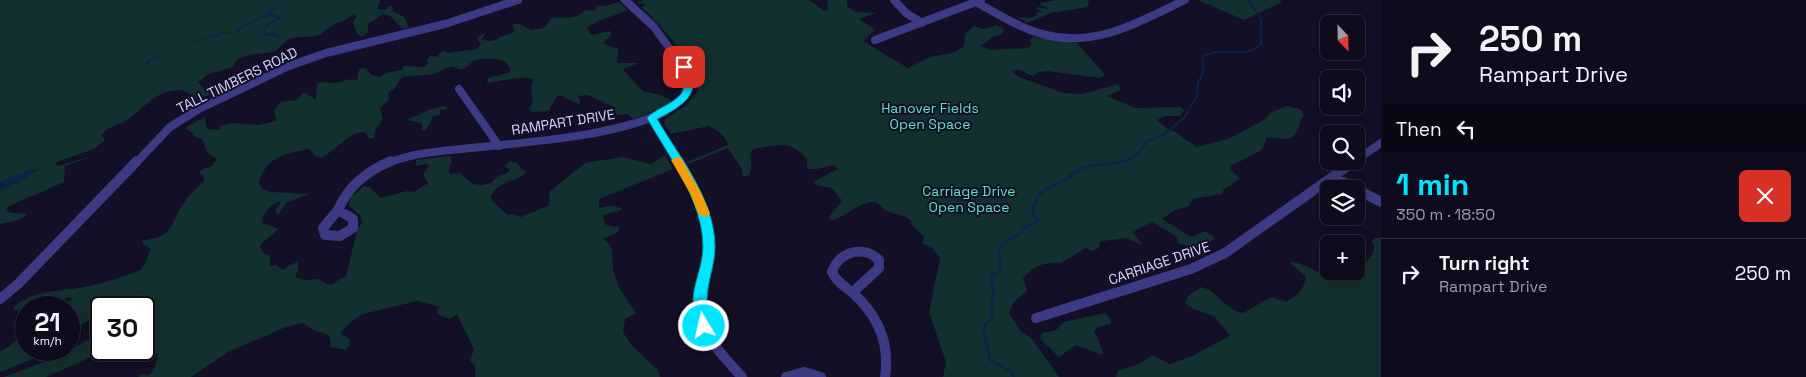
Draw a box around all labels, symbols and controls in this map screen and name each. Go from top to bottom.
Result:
north arrow [1320,15,1365,60]
map controls [1320,15,1365,280]
text: 250 m [1479,17,1582,61]
icon: right [1396,20,1461,85]
street label: TALL TIMBERS ROAD [174,43,300,117]
pin [663,46,705,88]
icon: arrive [670,53,698,81]
text: Rampart Drive [1479,60,1628,88]
button: sound [1320,70,1365,115]
park label: Hanover Fields Open Space [881,99,979,133]
street label: RAMPART DRIVE [510,105,616,139]
icon: left [1452,115,1480,143]
text: Then [1396,117,1442,142]
button: search [1320,125,1365,170]
text: 1 min [1396,165,1469,204]
button: close [1739,170,1791,222]
button: layers [1320,180,1365,225]
park label: Carriage Drive Open Space [922,182,1016,216]
text: 350 m · 18:50 [1396,204,1495,225]
button: + [1320,235,1365,280]
street label: CARRIAGE DRIVE [1106,237,1212,289]
text: Turn right [1439,251,1529,276]
icon: right [1396,260,1424,288]
text: 250 m [1735,261,1791,286]
text: Rampart Drive [1439,276,1547,297]
speed limit sign: 30 [90,296,155,361]
position arrow [677,299,729,351]
text: 21 [34,306,61,338]
text: km/h [33,333,62,349]

